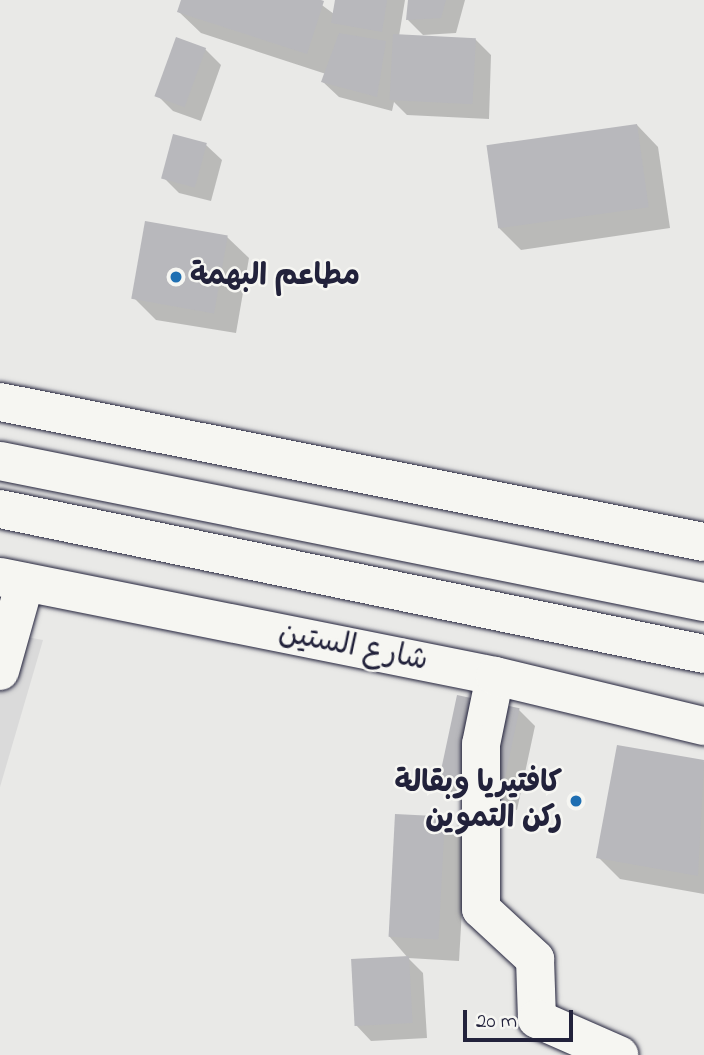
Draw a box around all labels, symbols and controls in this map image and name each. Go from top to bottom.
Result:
place label: مطاعم البهمة [190,259,360,295]
marker: مطاعم البهمة [168,269,184,285]
street label: شارع الستين [275,616,431,680]
place label: كافتيريا وبقالة ركن التموين [395,766,562,836]
marker: كافتيريا وبقالة ركن التموين [568,793,584,809]
scale bar [466,996,576,1040]
text: 20 m [476,1007,517,1037]

